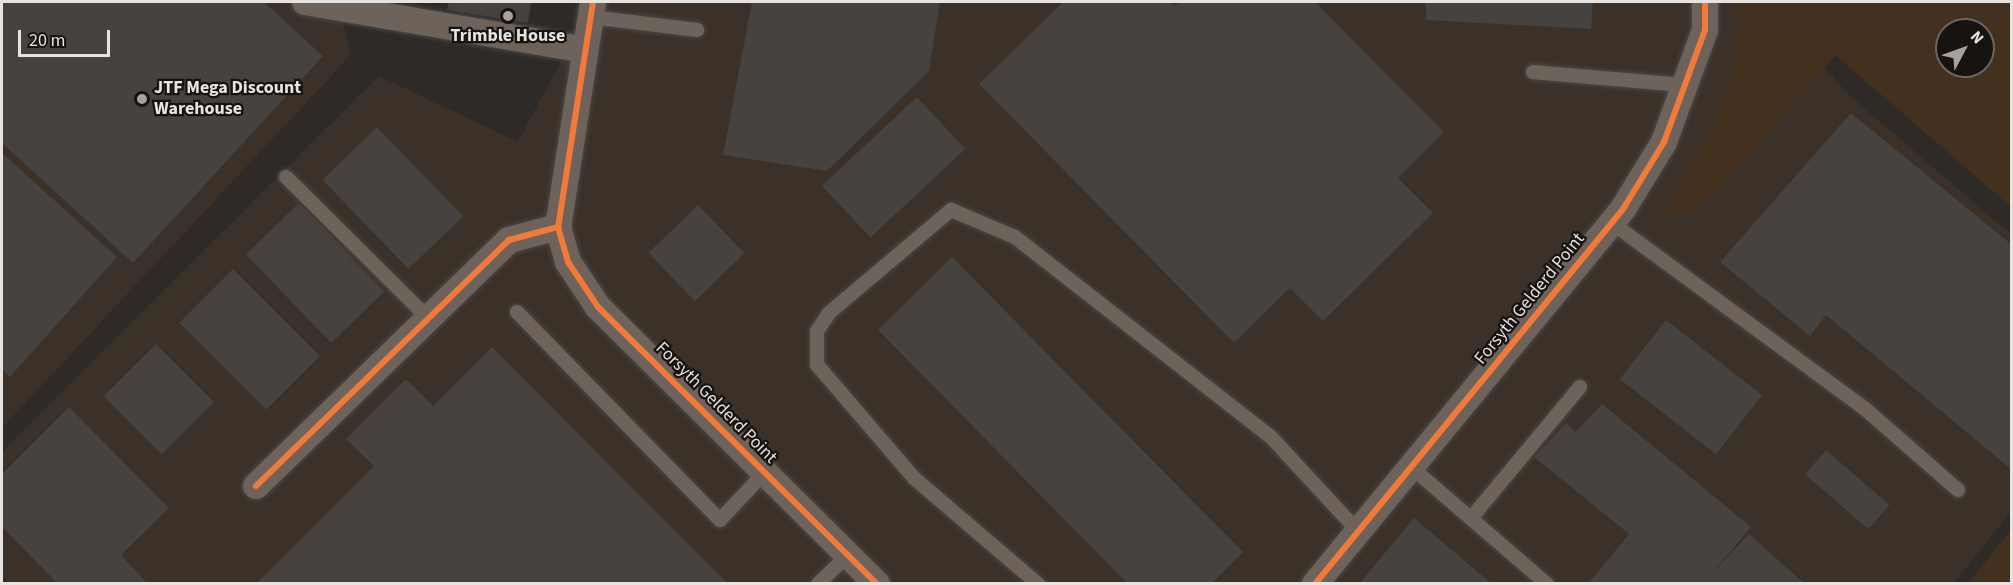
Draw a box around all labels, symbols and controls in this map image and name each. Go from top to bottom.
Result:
marker: Trimble House [501,9,515,23]
scale bar [21,18,112,56]
north arrow [1935,18,1995,78]
place label: Trimble House [451,25,565,47]
text: N [1965,26,1989,49]
text: 20 m [29,28,65,53]
place label: JTF Mega Discount Warehouse [154,78,301,121]
marker: JTF Mega Discount Warehouse [135,92,149,106]
street label: Forsyth Gelderd Point [1470,229,1590,369]
street label: Forsyth Gelderd Point [651,338,781,468]

